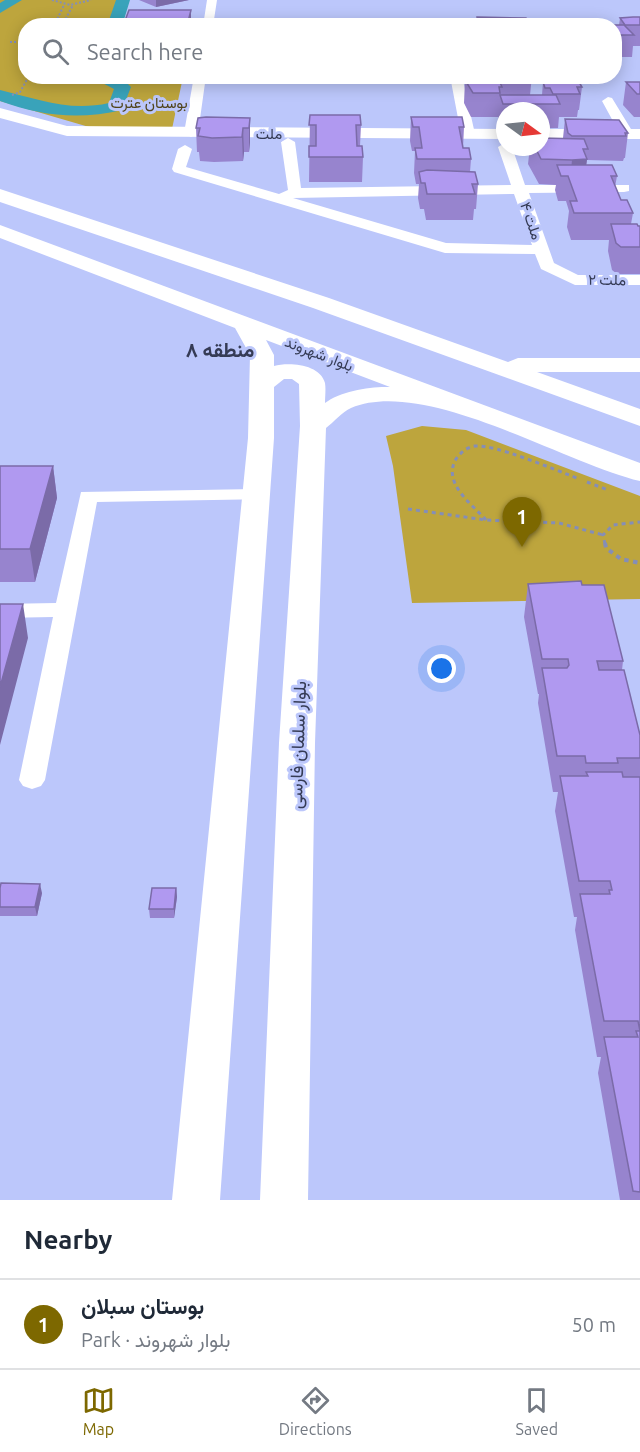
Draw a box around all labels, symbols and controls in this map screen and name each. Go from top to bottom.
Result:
search box [18,18,622,84]
icon: search [39,35,72,68]
text: Search here [87,39,203,64]
park label: بوستان عترت [110,94,188,112]
north arrow [496,102,550,156]
street label: ملت [256,125,282,142]
street label: ملت ۴ [517,200,546,242]
street label: ملت ۲ [588,271,626,288]
street label: بلوار شهروند [282,333,356,375]
district label: منطقه ۸ [186,338,254,361]
pin: 1 [502,498,542,547]
your location [427,654,456,683]
street label: بلوار سلمان فارسی [285,680,311,810]
text: Nearby [24,1225,112,1254]
text: بوستان سبلان [81,1293,204,1318]
text: 1 [38,1313,49,1336]
text: 50 m [572,1313,616,1336]
text: Park · بلوار شهروند [81,1328,230,1351]
tab: Map [82,1384,115,1438]
tab: Directions [279,1384,352,1438]
tab: Saved [516,1384,558,1438]

